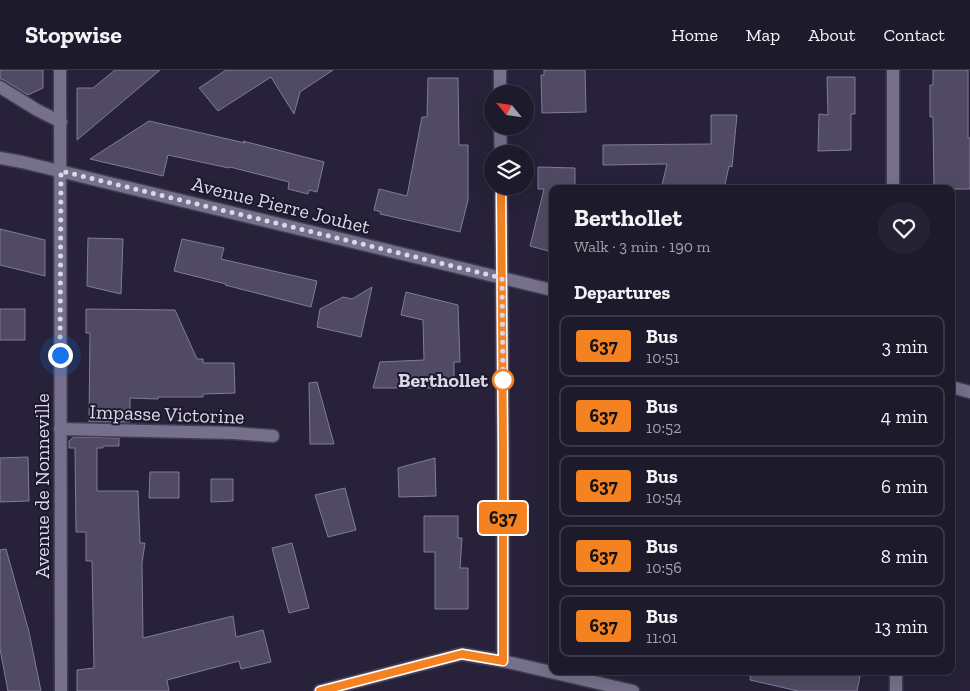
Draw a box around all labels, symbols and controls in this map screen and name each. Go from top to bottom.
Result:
text: Stopwise [25,20,122,49]
text: Home [671,24,718,46]
text: Map [746,24,780,46]
text: About [808,24,855,46]
text: Contact [883,24,945,46]
north arrow [484,85,534,135]
map controls [484,85,534,195]
button: layers [484,145,534,195]
street label: Avenue Pierre Jouhet [189,171,373,239]
button: heart [878,202,930,254]
text: Berthollet [574,203,682,232]
text: Walk · 3 min · 190 m [574,237,710,256]
text: Departures [574,281,670,304]
text: Bus [646,325,678,348]
text: 637 [589,335,618,357]
text: 3 min [882,335,928,358]
your location [48,343,73,368]
text: 10:51 [646,348,679,367]
place label: Berthollet [398,368,489,392]
marker: Berthollet [492,369,514,391]
street label: Avenue de Nonneville [30,393,54,579]
text: Bus [646,395,678,418]
street label: Impasse Victorine [89,399,245,429]
text: 637 [589,405,618,427]
text: 4 min [881,405,928,428]
text: 10:52 [646,418,681,437]
text: Bus [646,465,678,488]
text: 637 [589,475,618,497]
text: 6 min [881,475,928,498]
text: 10:54 [646,488,682,507]
line badge: 637 [474,502,532,534]
text: 637 [489,507,517,529]
text: Bus [646,535,678,558]
text: 637 [589,545,618,567]
text: 8 min [881,545,928,568]
text: 10:56 [646,558,682,577]
text: Bus [646,605,678,628]
text: 637 [589,615,618,637]
text: 13 min [874,615,928,638]
text: 11:01 [646,628,677,647]

